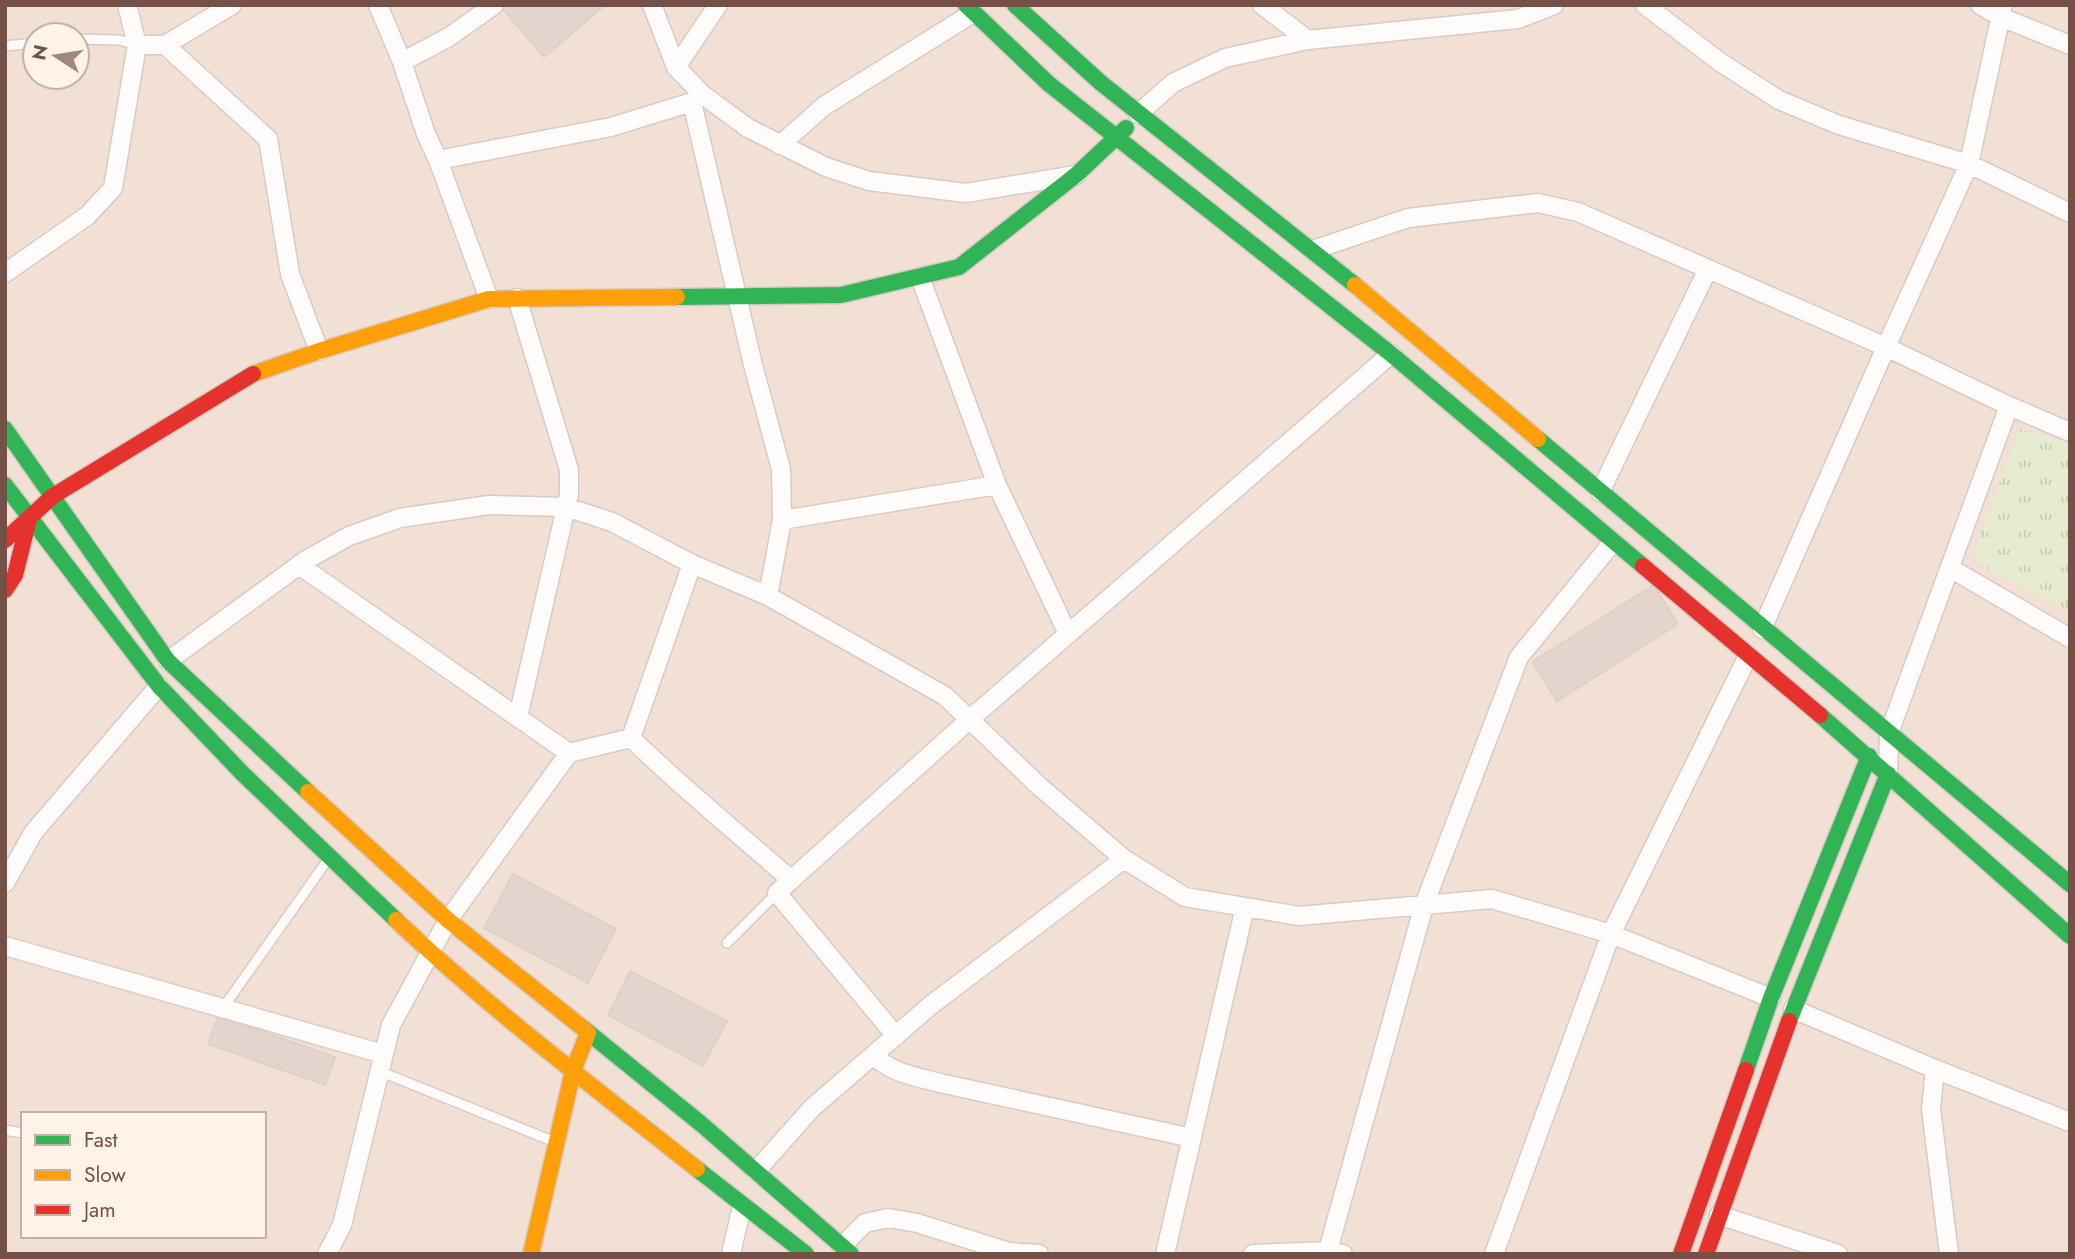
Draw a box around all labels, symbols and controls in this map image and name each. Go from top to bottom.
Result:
north arrow [21,21,91,91]
text: N [25,42,55,63]
legend [21,1112,266,1238]
text: Fast [84,1125,117,1155]
text: Slow [84,1160,126,1190]
text: Jam [81,1195,116,1225]

